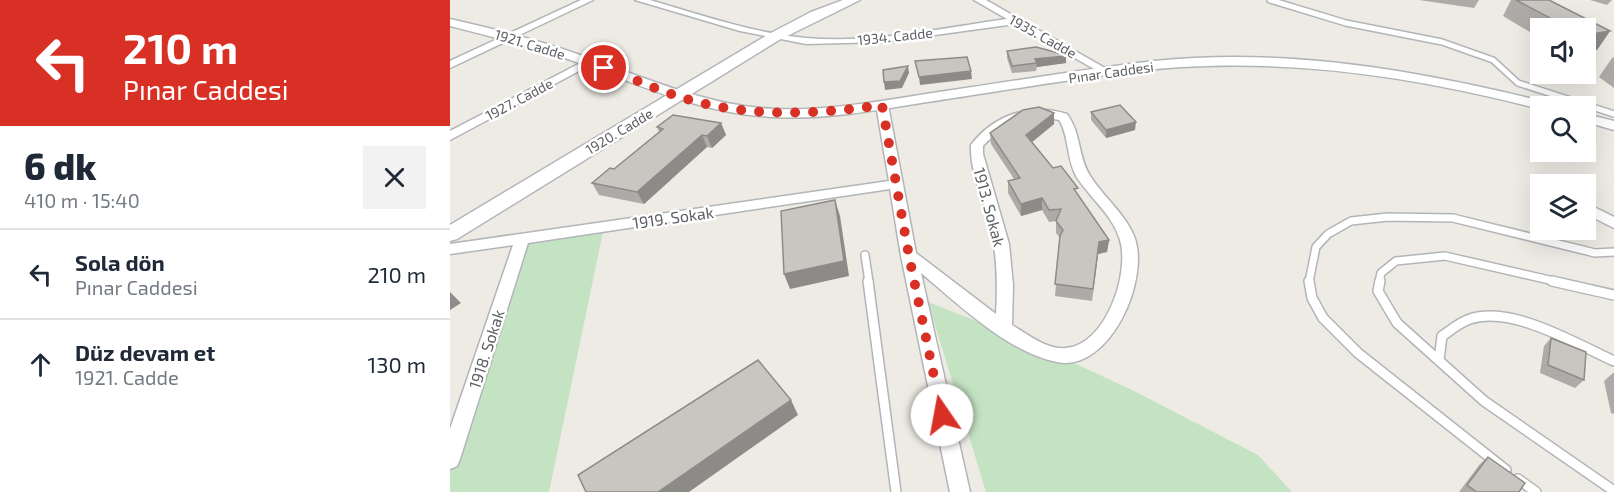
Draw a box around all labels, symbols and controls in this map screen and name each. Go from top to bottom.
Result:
street label: 1935. Cadde [1006,11,1080,61]
map controls [1530,18,1596,240]
button: sound [1530,18,1596,84]
text: 210 m [123,22,238,72]
icon: left [24,24,102,102]
street label: 1934. Cadde [857,24,933,48]
street label: 1921. Cadde [493,25,567,63]
pin [578,42,629,93]
icon: arrive [587,51,620,84]
street label: Pınar Caddesi [1067,58,1155,86]
text: Pınar Caddesi [123,73,289,105]
street label: 1927. Cadde [483,74,555,124]
button: search [1530,96,1596,162]
street label: 1920. Cadde [582,104,656,158]
text: 6 dk [24,144,96,187]
button: close [363,146,426,209]
street label: 1913. Sokak [970,165,1010,249]
button: layers [1530,174,1596,240]
text: 410 m · 15:40 [24,188,140,212]
street label: 1919. Sokak [631,202,715,232]
text: Sola dön [75,249,165,275]
icon: left [24,258,57,291]
text: 210 m [367,261,426,287]
text: Pınar Caddesi [75,275,198,299]
street label: 1918. Sokak [464,307,508,391]
text: Düz devam et [75,339,215,365]
icon: ahead [24,348,57,381]
text: 130 m [368,351,426,377]
text: 1921. Cadde [75,365,179,389]
position arrow [910,383,974,447]

